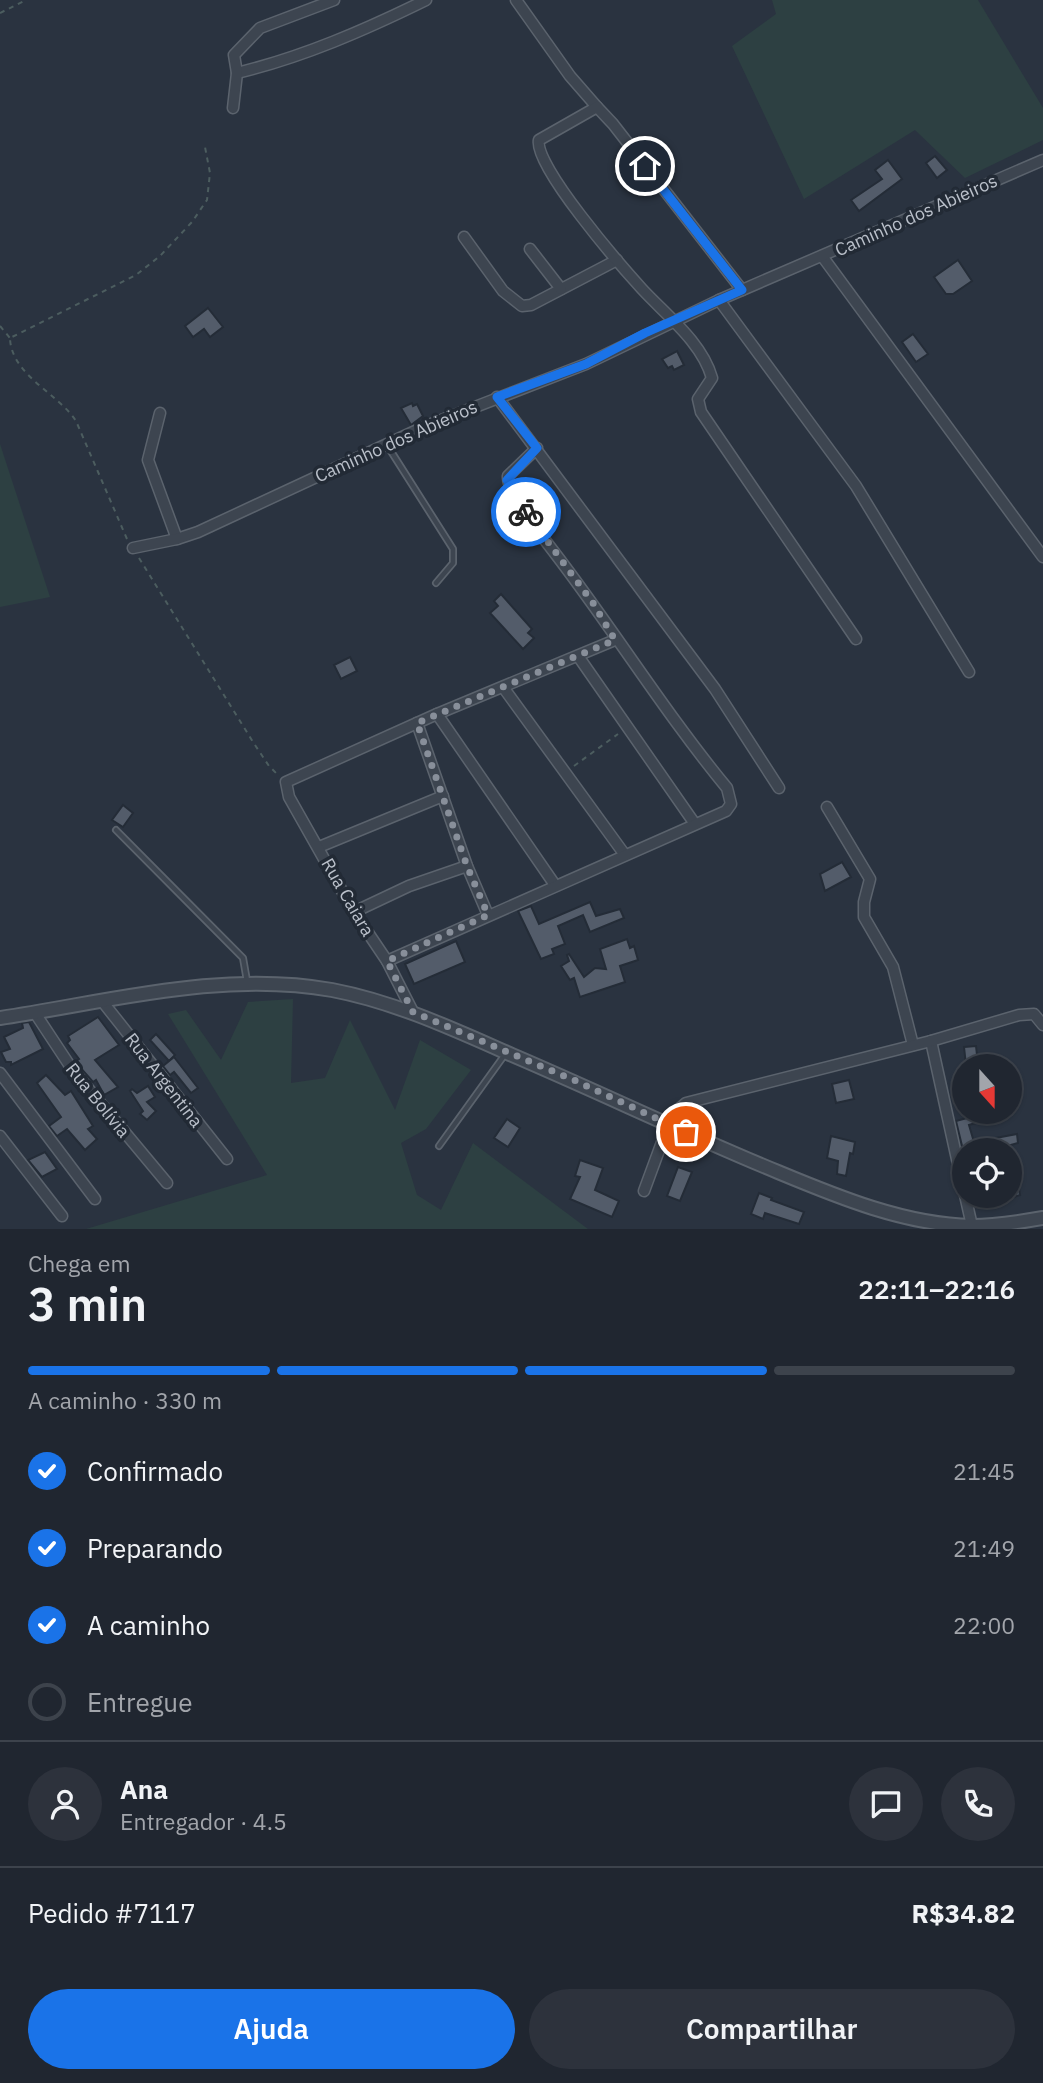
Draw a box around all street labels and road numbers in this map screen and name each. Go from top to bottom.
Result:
street label: Caminho dos Abieiros [831,169,1001,261]
street label: Caminho dos Abieiros [311,395,481,487]
street label: Rua Caiara [316,854,380,941]
street label: Rua Argentina [120,1028,208,1132]
street label: Rua Bolívia [61,1058,135,1142]

